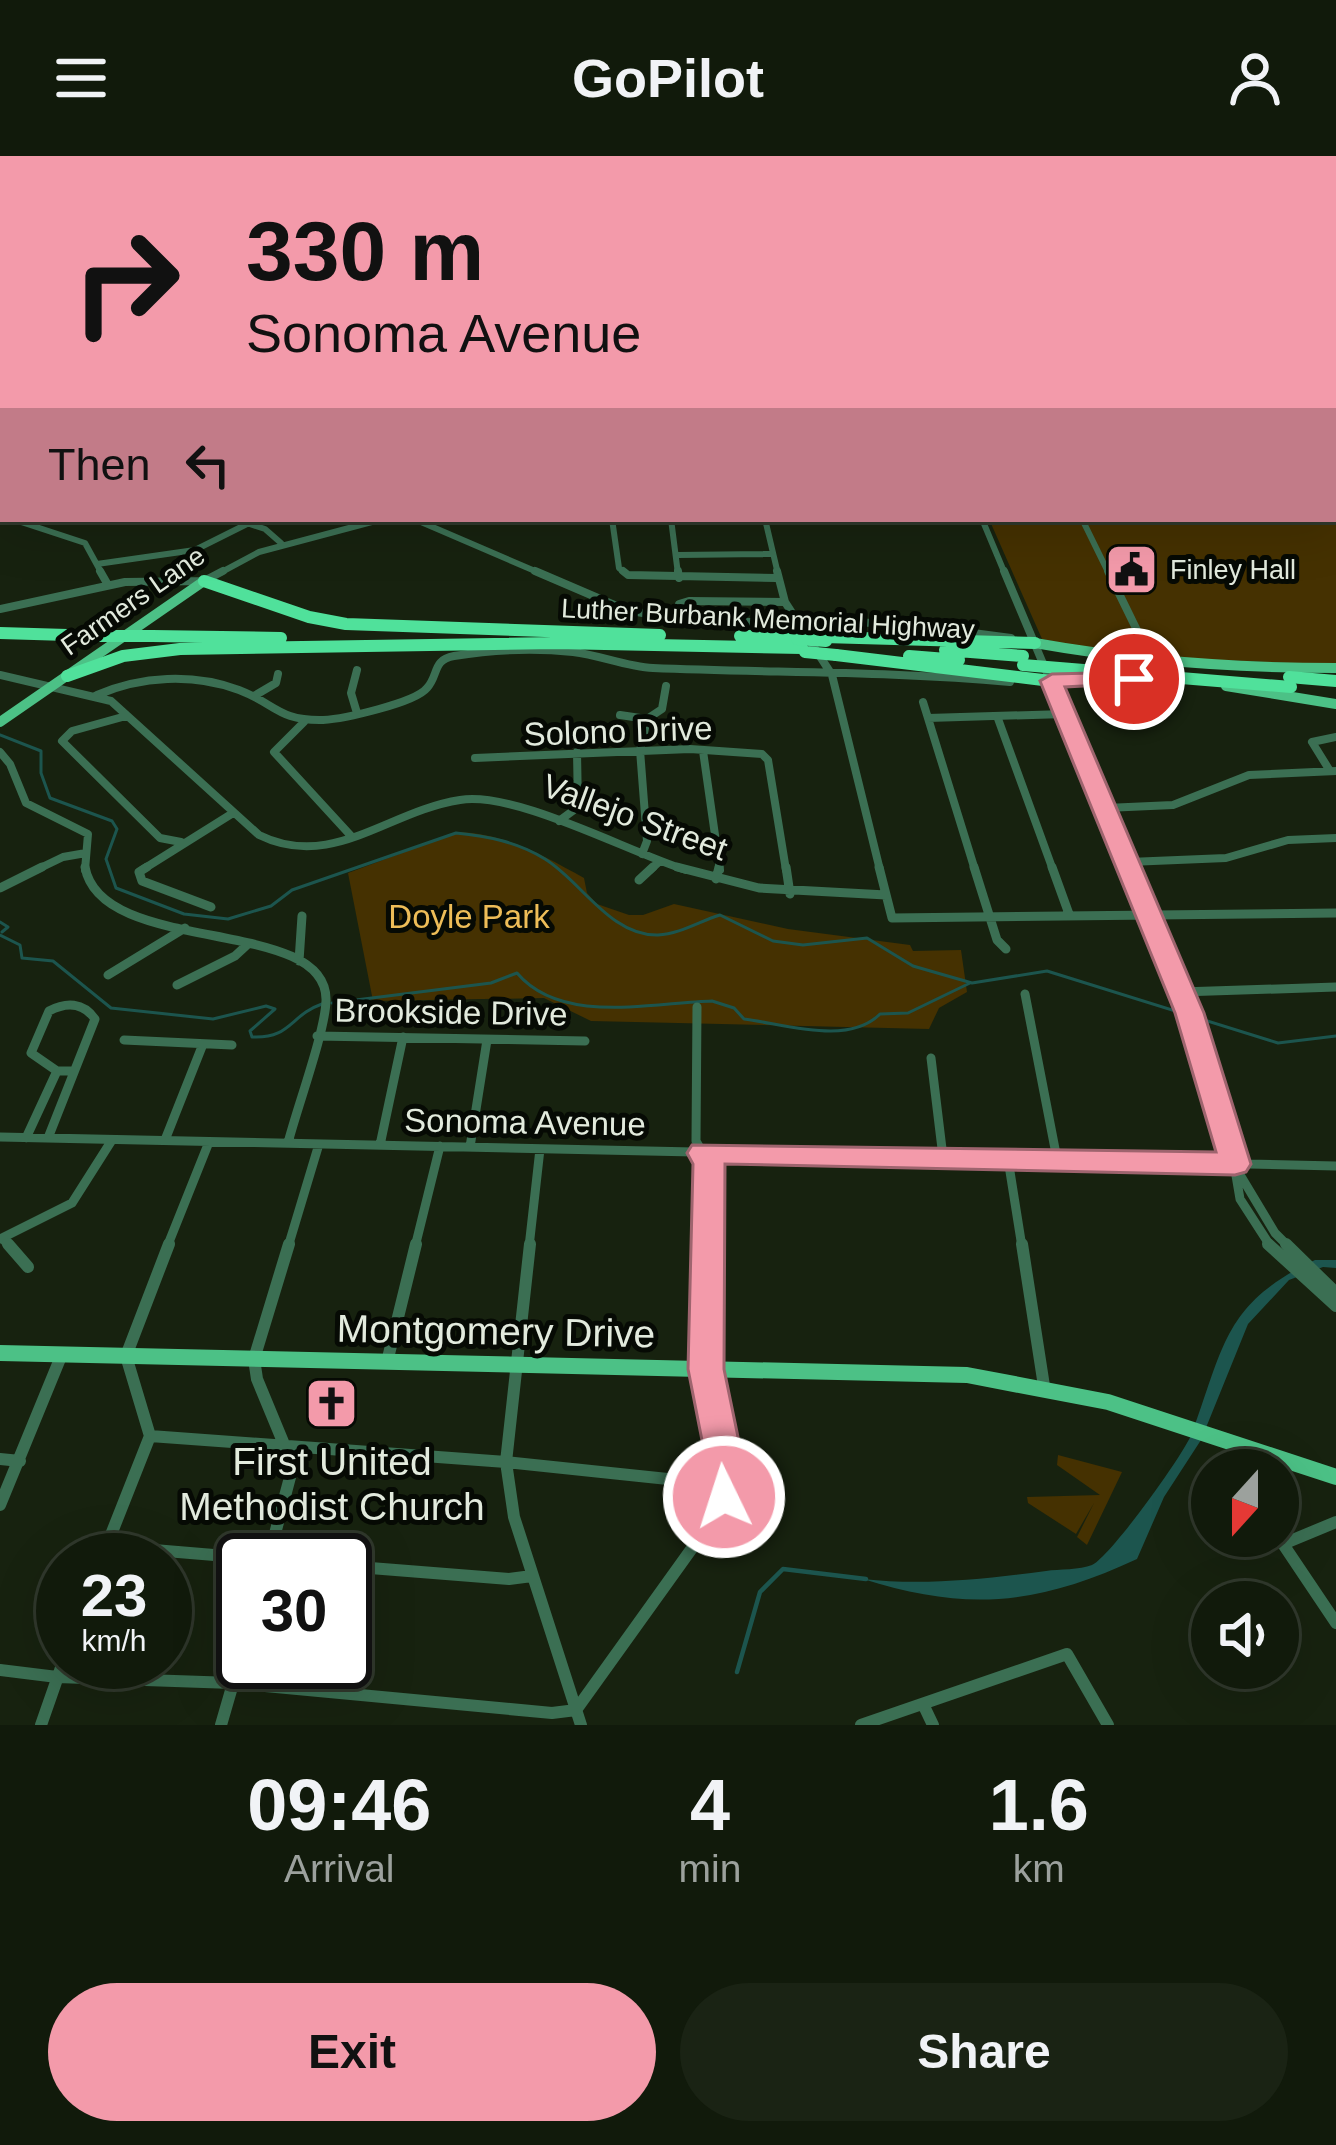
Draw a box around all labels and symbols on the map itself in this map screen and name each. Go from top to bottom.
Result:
street label: Farmers Lane [56,541,210,661]
public building icon: Finley Hall [1103,542,1159,598]
place label: Finley Hall [1170,555,1296,585]
street label: Luther Burbank Memorial Highway [560,593,976,645]
pin [1083,628,1185,730]
street label: Solono Drive [523,709,713,753]
street label: Vallejo Street [538,766,732,868]
park label: Doyle Park [388,898,550,935]
street label: Brookside Drive [334,991,568,1033]
street label: Sonoma Avenue [404,1101,646,1143]
street label: Montgomery Drive [336,1307,656,1355]
church icon: First United Methodist Church [304,1376,360,1432]
position arrow [661,1434,787,1560]
place label: First United Methodist Church [179,1440,485,1528]
north arrow [1191,1449,1299,1557]
speed limit sign: 30 [216,1533,372,1689]

